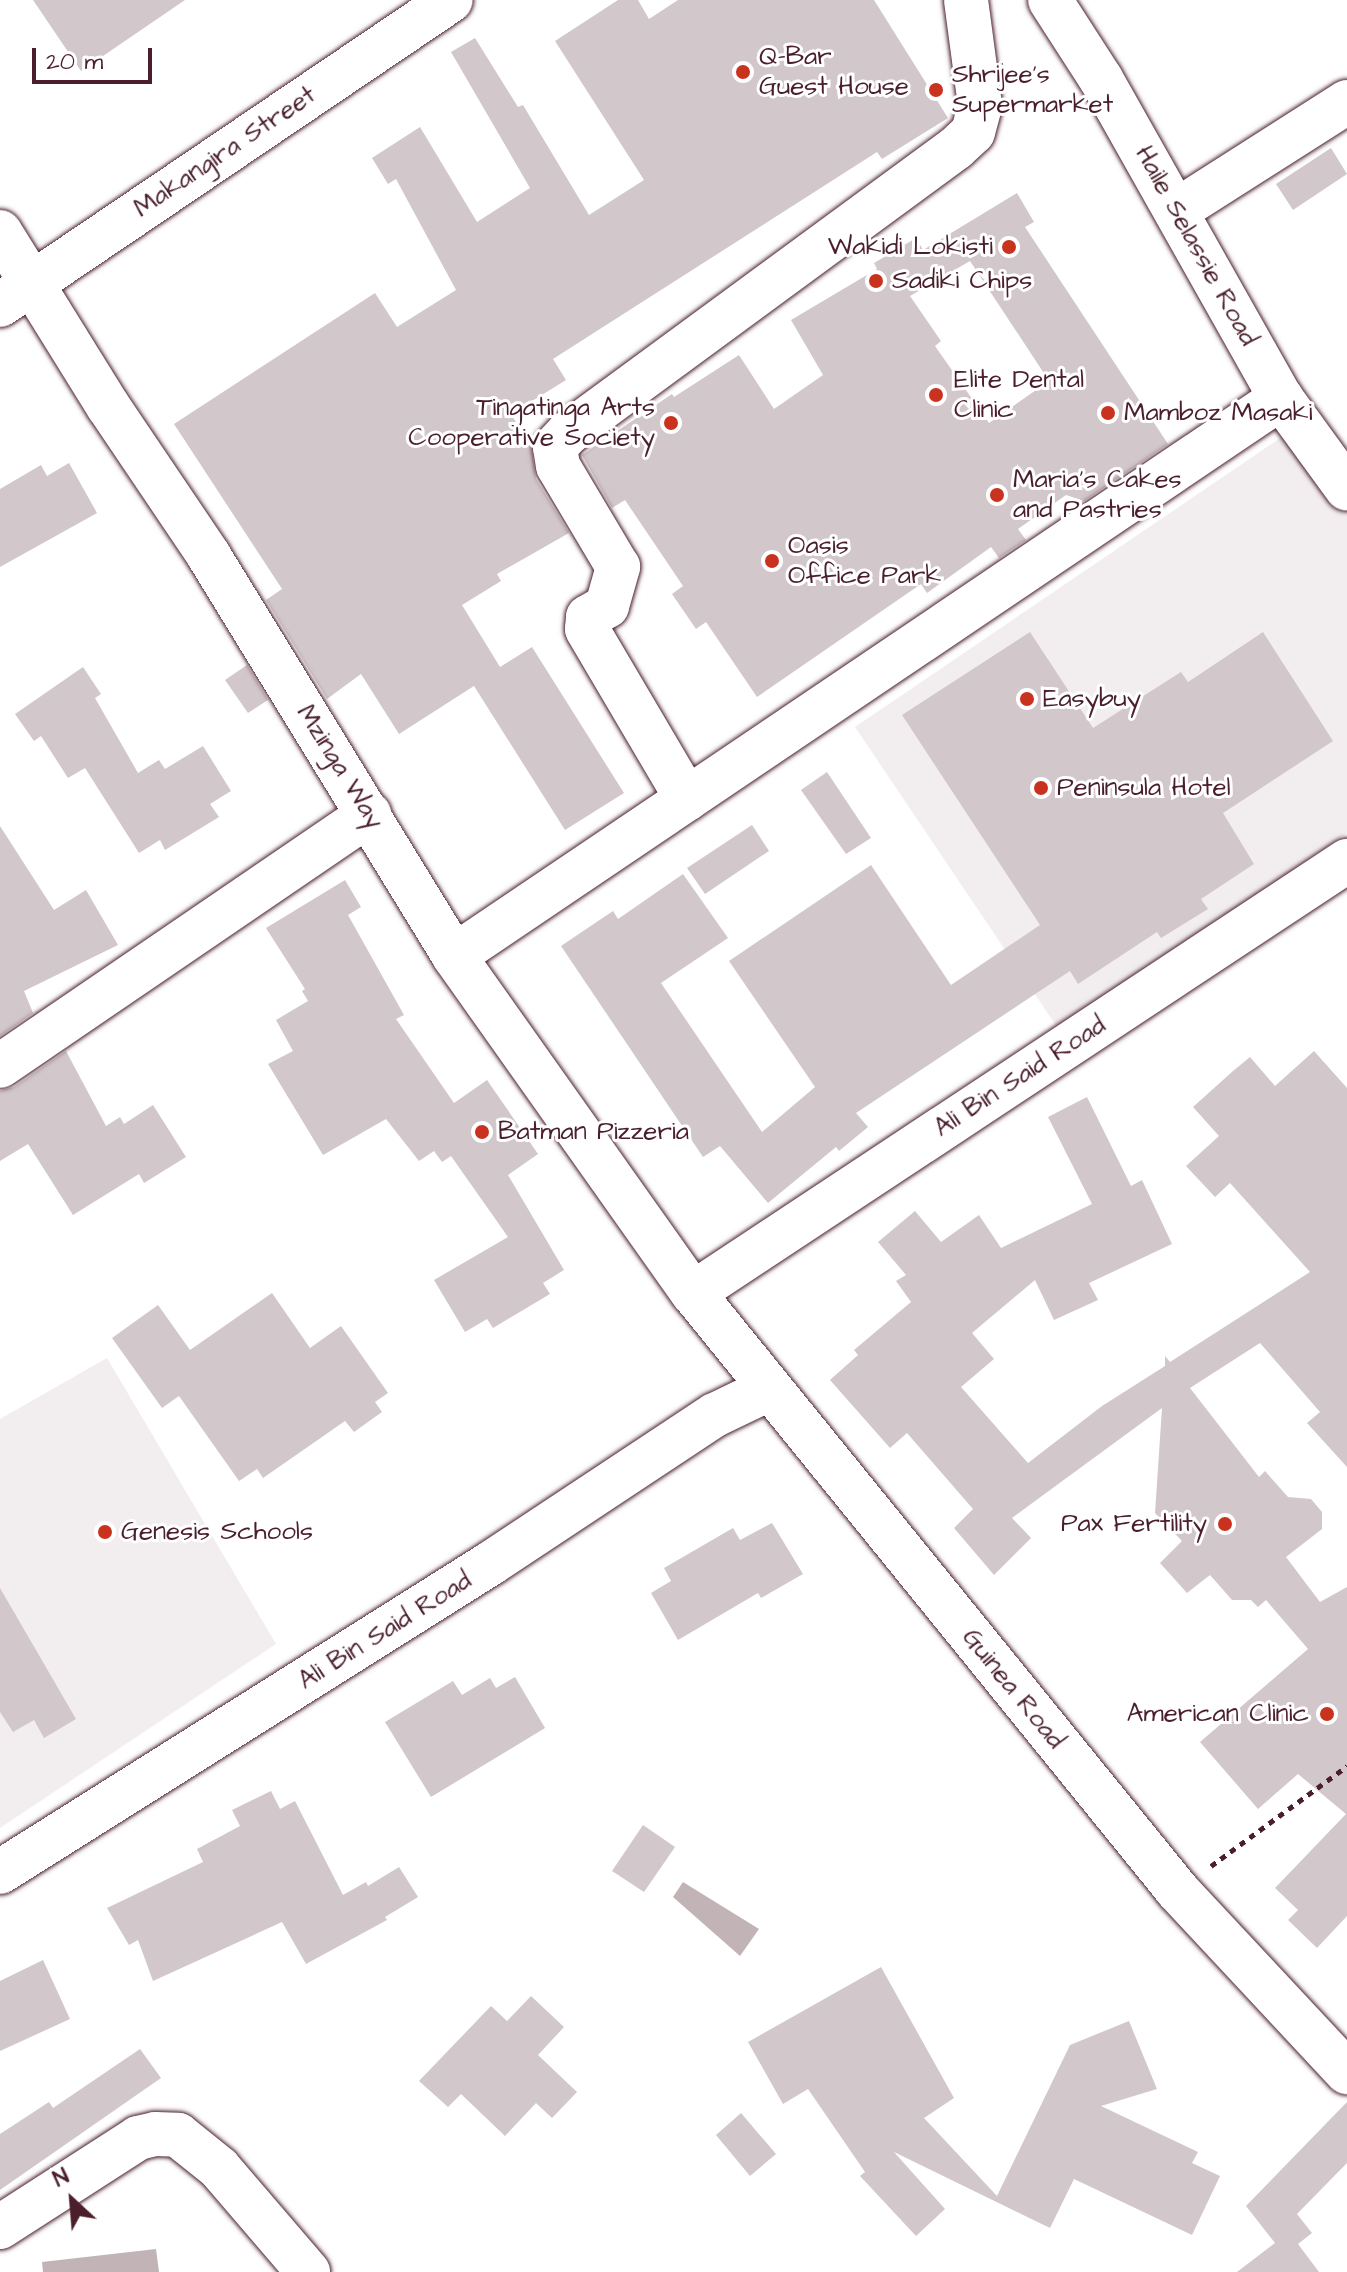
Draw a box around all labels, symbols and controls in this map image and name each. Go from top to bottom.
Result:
scale bar [36,32,156,82]
place label: Q-Bar Guest House [759,41,909,102]
text: 20 m [46,45,103,79]
place label: Shrijee's Supermarket [952,59,1113,120]
marker: Q-Bar Guest House [734,63,752,81]
street label: Makangira Street [128,80,322,224]
marker: Shrijee's Supermarket [927,81,945,99]
street label: Haile Selassie Road [1128,141,1264,351]
place label: Wakidi Lokisti [828,231,993,263]
marker: Wakidi Lokisti [1000,238,1018,256]
place label: Sadiki Chips [892,265,1032,297]
marker: Sadiki Chips [867,272,885,290]
place label: Elite Dental Clinic [954,364,1084,426]
marker: Elite Dental Clinic [925,384,947,406]
place label: Tingatinga Arts Cooperative Society [408,392,655,454]
place label: Mamboz Masaki [1124,397,1312,429]
marker: Mamboz Masaki [1099,404,1117,422]
marker: Tingatinga Arts Cooperative Society [662,414,680,432]
place label: Maria's Cakes and Pastries [1013,464,1182,526]
marker: Maria's Cakes and Pastries [988,486,1006,504]
place label: Oasis Office Park [788,530,941,592]
marker: Oasis Office Park [763,552,781,570]
place label: Easybuy [1043,683,1141,715]
marker: Easybuy [1018,690,1036,708]
street label: Mzinga Way [290,699,390,835]
place label: Peninsula Hotel [1057,772,1231,804]
marker: Peninsula Hotel [1032,779,1050,797]
street label: Ali Bin Said Road [928,1010,1112,1144]
place label: Batman Pizzeria [498,1116,689,1148]
marker: Batman Pizzeria [473,1123,491,1141]
place label: Pax Fertility [1061,1508,1207,1540]
marker: Pax Fertility [1214,1513,1236,1535]
place label: Genesis Schools [121,1516,313,1548]
marker: Genesis Schools [96,1523,114,1541]
street label: Ali Bin Said Road [293,1565,477,1697]
street label: Guinea Road [955,1623,1071,1755]
place label: American Clinic [1127,1698,1309,1730]
marker: American Clinic [1316,1703,1338,1725]
north arrow [32,2160,112,2240]
text: N [48,2161,74,2195]

